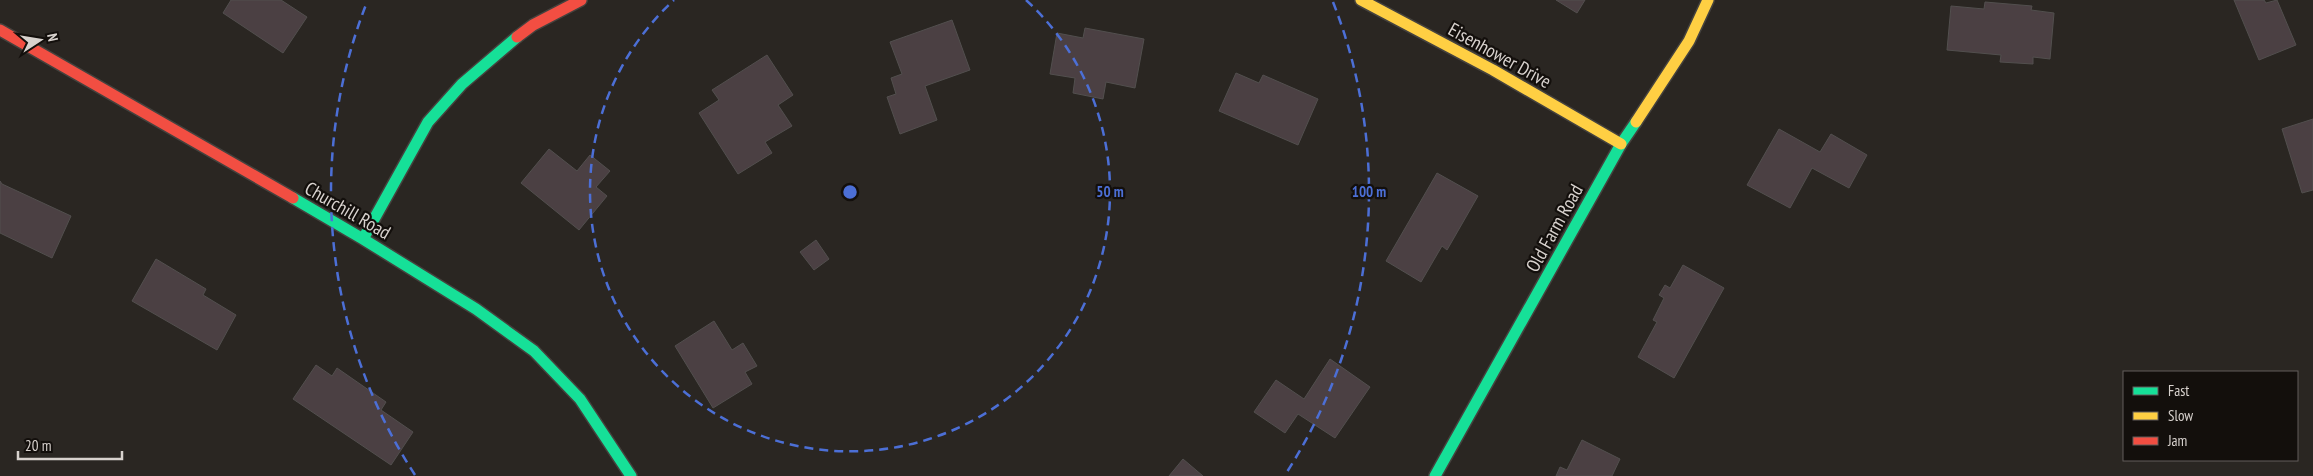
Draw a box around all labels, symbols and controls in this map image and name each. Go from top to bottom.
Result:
north arrow [15,15,65,65]
street label: Eisenhower Drive [1444,17,1556,93]
text: N [43,32,62,43]
street label: Churchill Road [301,176,395,244]
street label: Old Farm Road [1520,180,1588,276]
text: 50 m [1096,182,1124,201]
text: 100 m [1352,182,1386,201]
centre of rings [841,183,859,201]
legend [2123,371,2298,461]
text: Fast [2168,381,2189,400]
text: Slow [2168,406,2193,425]
scale bar [18,428,121,460]
text: Jam [2167,431,2187,450]
text: 20 m [25,436,51,455]

